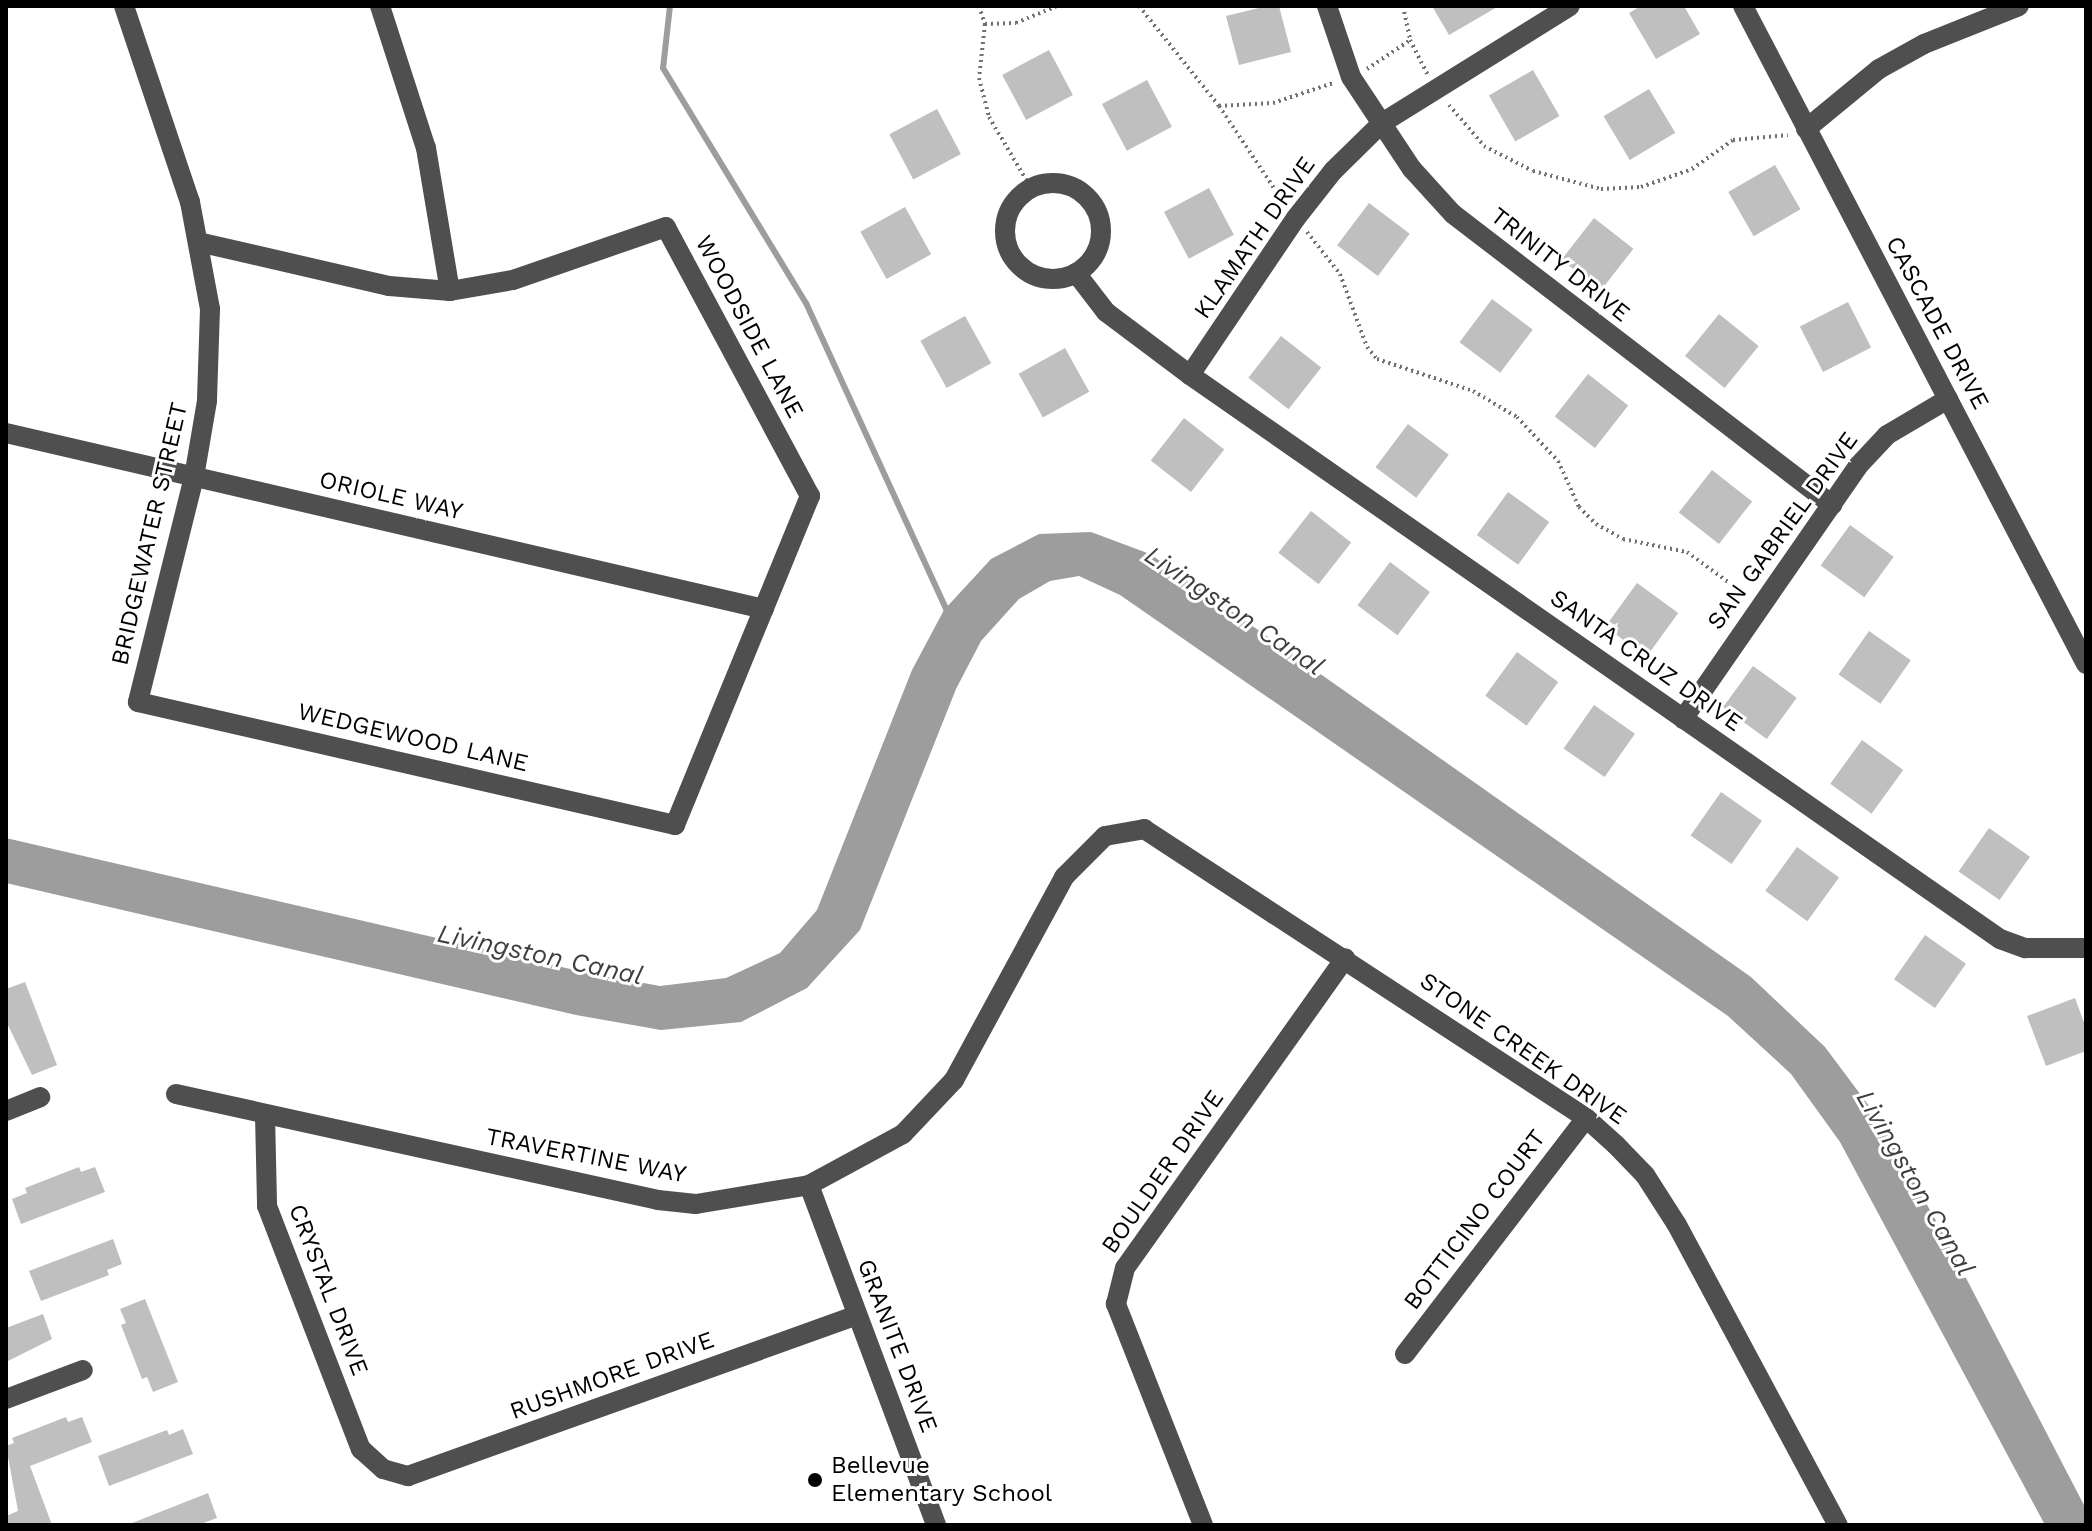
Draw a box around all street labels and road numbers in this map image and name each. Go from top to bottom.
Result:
street label: KLAMATH DRIVE [1188,151,1322,325]
street label: TRINITY DRIVE [1484,201,1636,329]
street label: WOODSIDE LANE [689,231,809,423]
street label: CASCADE DRIVE [1879,232,1995,414]
street label: BRIDGEWATER STREET [106,400,194,668]
street label: SAN GABRIEL DRIVE [1701,426,1865,636]
street label: ORIOLE WAY [316,465,466,527]
street label: SANTA CRUZ DRIVE [1544,584,1748,738]
street label: WEDGEWOOD LANE [295,697,531,779]
street label: STONE CREEK DRIVE [1414,967,1632,1131]
street label: BOULDER DRIVE [1096,1085,1230,1259]
street label: TRAVERTINE WAY [483,1122,689,1190]
street label: BOTTICINO COURT [1398,1124,1552,1316]
street label: CRYSTAL DRIVE [282,1200,374,1380]
street label: GRANITE DRIVE [851,1255,943,1437]
street label: RUSHMORE DRIVE [506,1326,718,1426]

